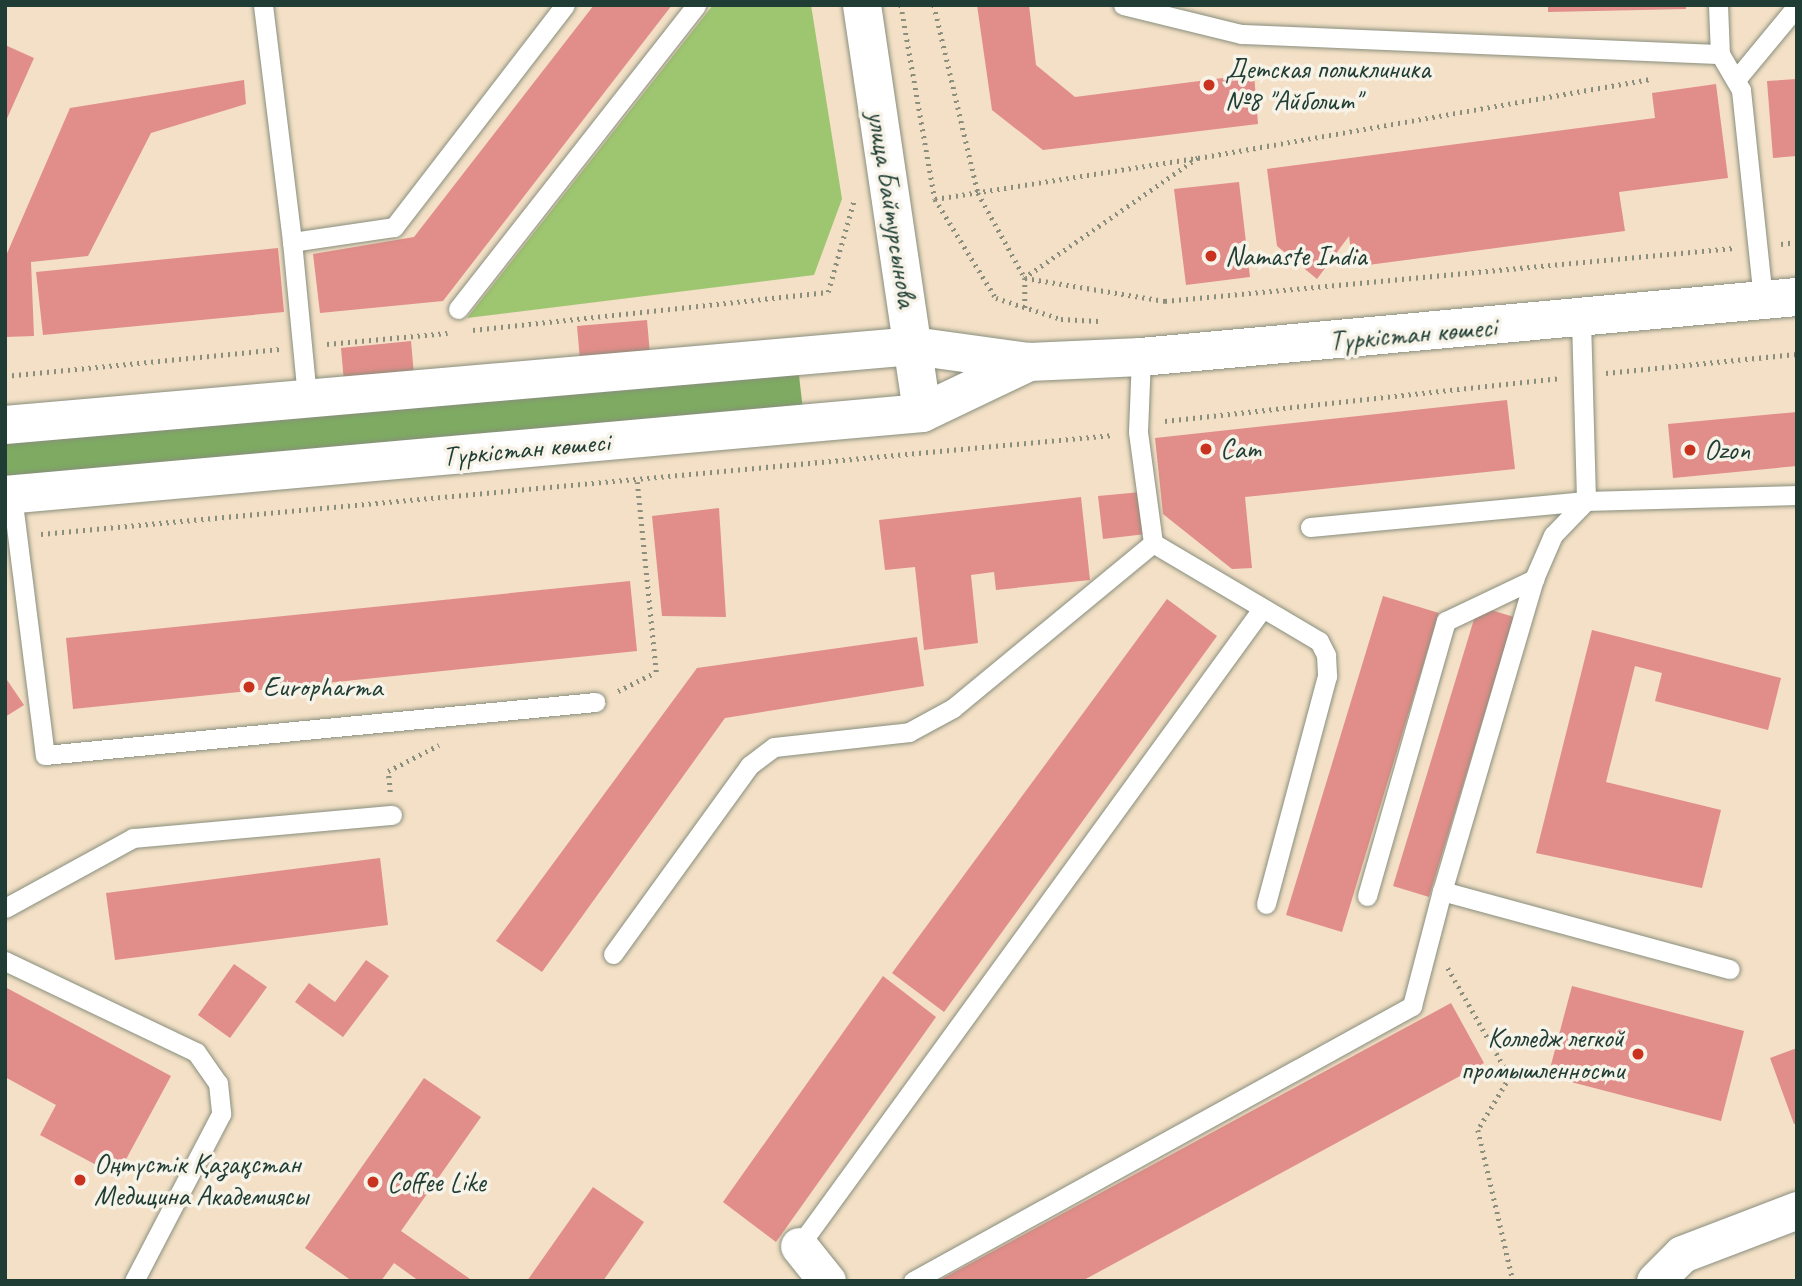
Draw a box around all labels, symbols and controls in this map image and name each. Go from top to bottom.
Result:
place label: Детская поликлиника №8 "Айболит" [1225,52,1430,118]
marker: Детская поликлиника №8 "Айболит" [1199,75,1219,95]
street label: улица Байтурсынова [860,108,924,310]
place label: Namaste India [1225,239,1367,273]
marker: Namaste India [1203,248,1219,264]
street label: Түркістан көшесі [1328,310,1498,358]
street label: Түркістан көшесі [441,425,611,473]
place label: Сат [1220,432,1260,466]
place label: Ozon [1704,433,1750,467]
marker: Сат [1198,441,1214,457]
marker: Ozon [1682,442,1698,458]
place label: Europharma [263,670,382,704]
marker: Europharma [241,679,257,695]
place label: Колледж легкой промышленности [1461,1021,1624,1087]
marker: Колледж легкой промышленности [1630,1046,1646,1062]
place label: Оңтүстік Қазақстан Медицина Академиясы [94,1147,310,1213]
place label: Coffee Like [387,1165,486,1199]
marker: Оңтүстік Қазақстан Медицина Академиясы [72,1172,88,1188]
marker: Coffee Like [365,1174,381,1190]

